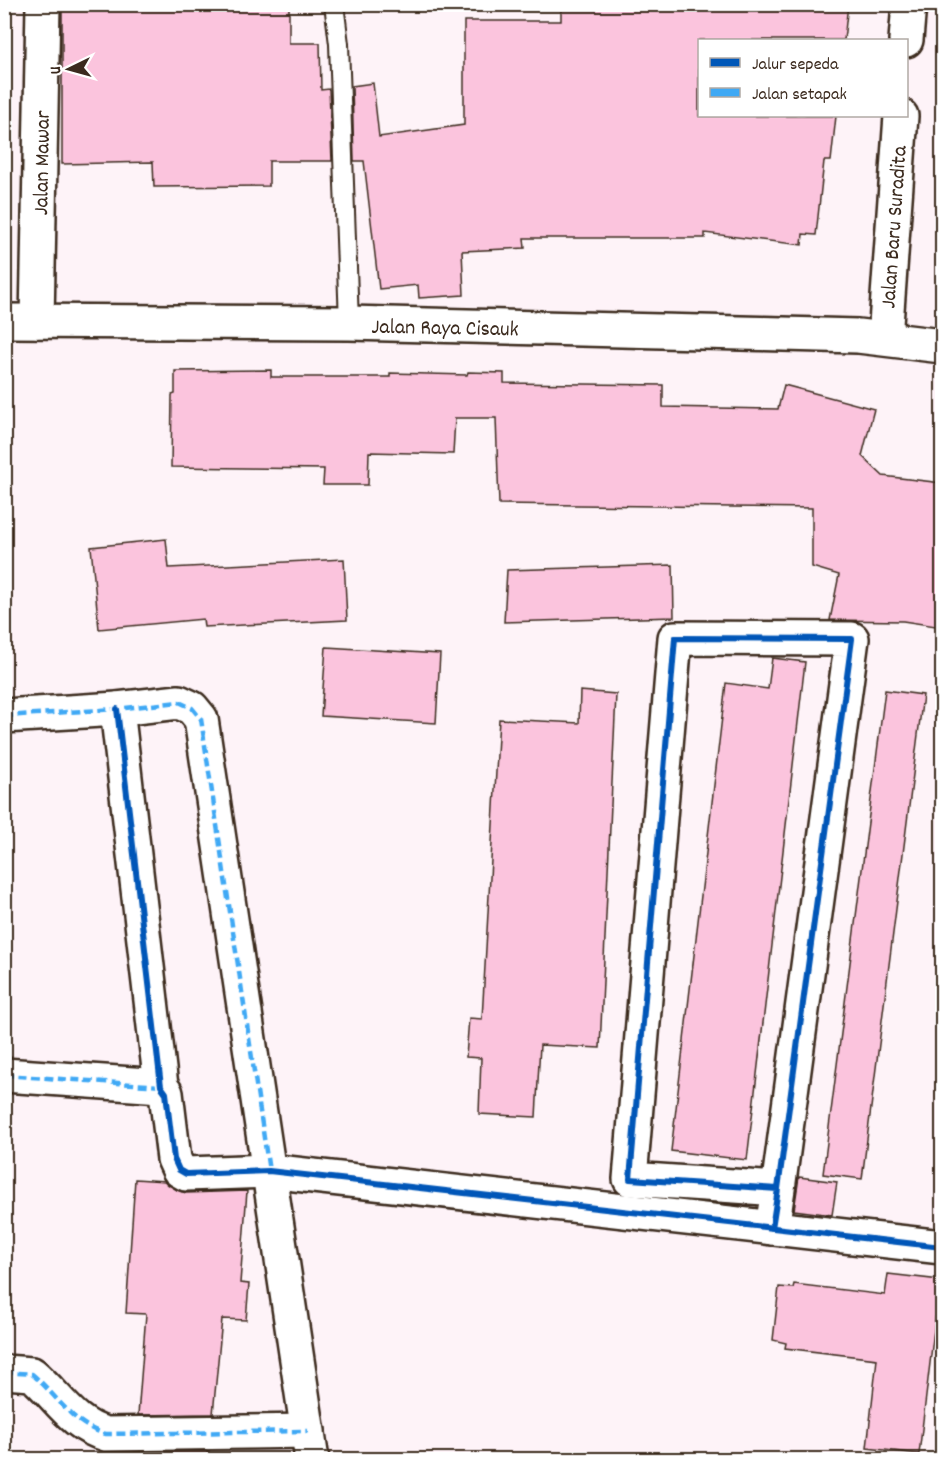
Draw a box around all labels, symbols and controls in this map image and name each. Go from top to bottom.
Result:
north arrow [39,39,99,99]
legend [698,39,908,117]
text: Jalur sepeda [752,53,839,78]
text: U [45,65,68,75]
text: Jalan setapak [752,83,847,108]
street label: Jalan Mawar [27,109,60,216]
street label: Jalan Baru Suradita [874,144,917,310]
street label: Jalan Raya Cisauk [371,313,519,346]

